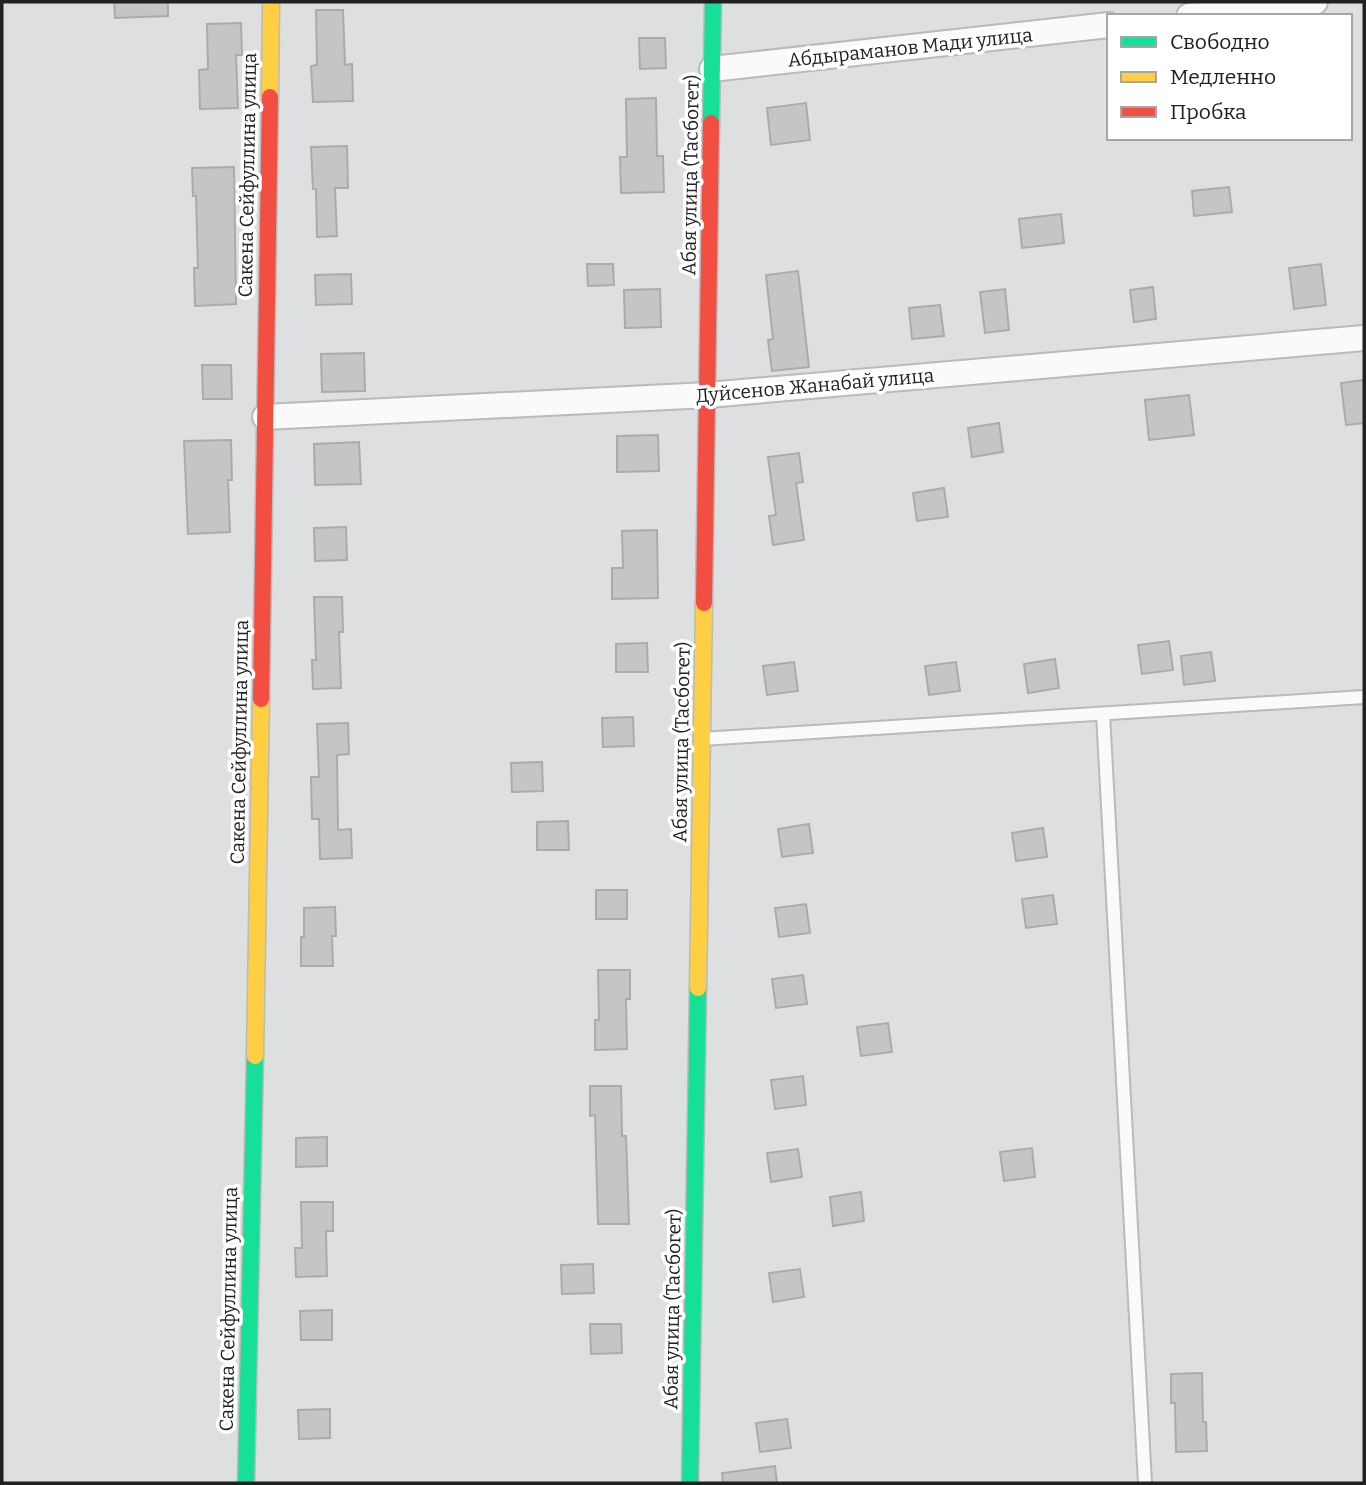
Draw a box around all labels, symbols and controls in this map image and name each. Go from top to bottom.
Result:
legend [1107,14,1352,140]
street label: Абдыраманов Мади улица [787,23,1034,72]
text: Свободно [1170,29,1270,55]
street label: Сакена Сейфуллина улица [234,52,261,298]
text: Медленно [1170,64,1276,90]
street label: Абая улица (Тасбогет) [677,74,704,276]
text: Пробка [1170,99,1247,125]
street label: Дуйсенов Жанабай улица [695,364,936,407]
street label: Сакена Сейфуллина улица [226,619,253,865]
street label: Абая улица (Тасбогет) [668,641,695,843]
street label: Сакена Сейфуллина улица [215,1186,242,1432]
street label: Абая улица (Тасбогет) [659,1208,686,1410]

